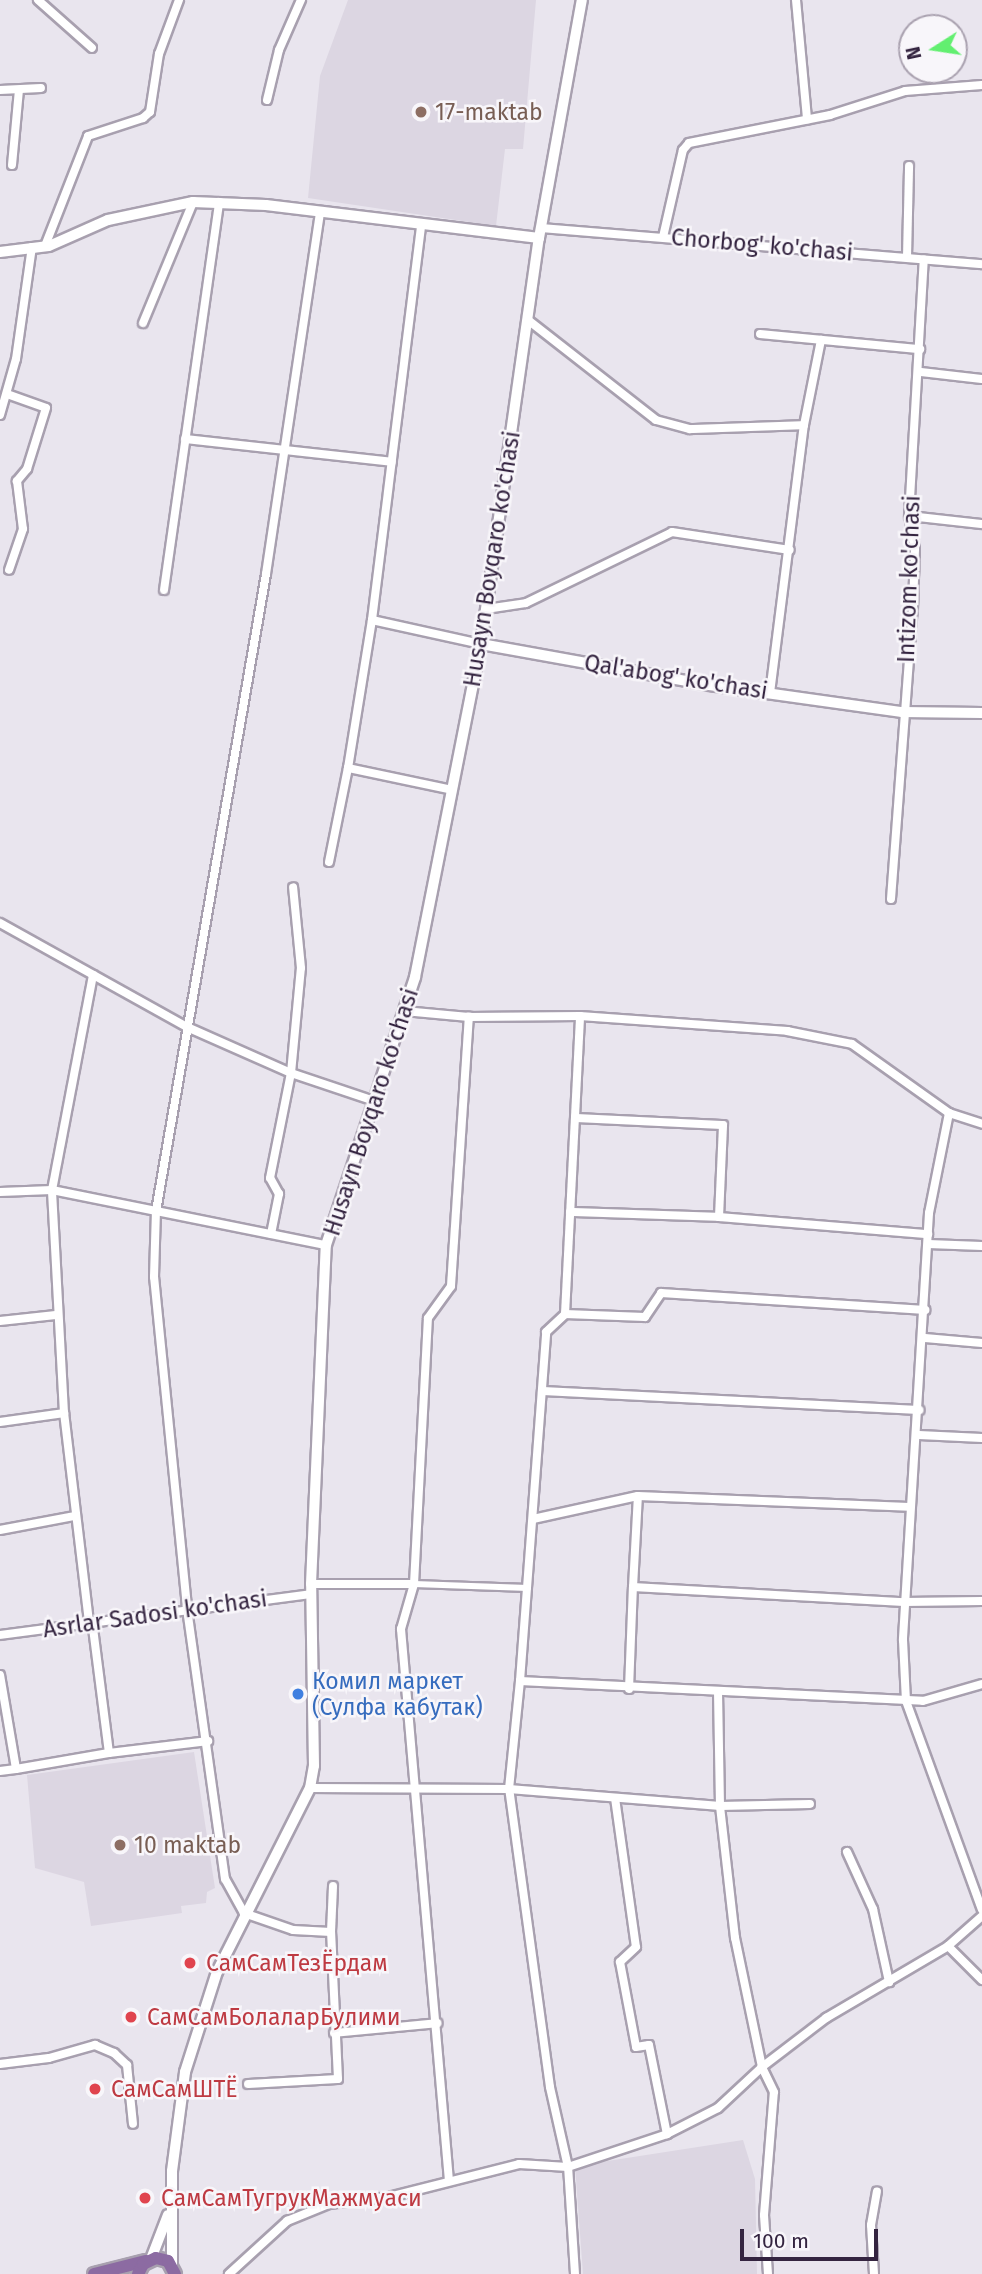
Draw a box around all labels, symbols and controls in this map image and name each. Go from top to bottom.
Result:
north arrow [898,14,968,84]
text: N [901,45,926,62]
place label: 17-maktab [435,98,543,126]
marker: 17-maktab [413,104,429,120]
street label: Сhorbog' ko'chasi [670,223,854,267]
street label: Husayn Boyqaro ko'chasi [458,429,526,689]
street label: Intizom ko'chasi [892,495,926,663]
street label: Qal'abog' ko'chasi [582,649,770,705]
street label: Husayn Boyqaro ko'chasi [318,985,424,1239]
street label: Asrlar Sadosi ko'chasi [41,1585,269,1643]
place label: Комил маркет (Сулфа кабутак) [312,1667,483,1721]
marker: Комил маркет (Сулфа кабутак) [290,1686,306,1702]
place label: 10 maktab [134,1831,241,1859]
marker: 10 maktab [112,1837,128,1853]
place label: СамСамТезЁрдам [206,1949,388,1977]
marker: СамСамТезЁрдам [180,1953,200,1973]
place label: СамСамБолаларБулими [147,2003,400,2031]
marker: СамСамБолаларБулими [121,2007,141,2027]
place label: СамСамШТЁ [111,2075,238,2103]
marker: СамСамШТЁ [85,2079,105,2099]
place label: СамСамТугрукМажмуаси [161,2184,422,2212]
marker: СамСамТугрукМажмуаси [135,2188,155,2208]
scale bar [744,2214,882,2258]
text: 100 m [753,2228,809,2254]

